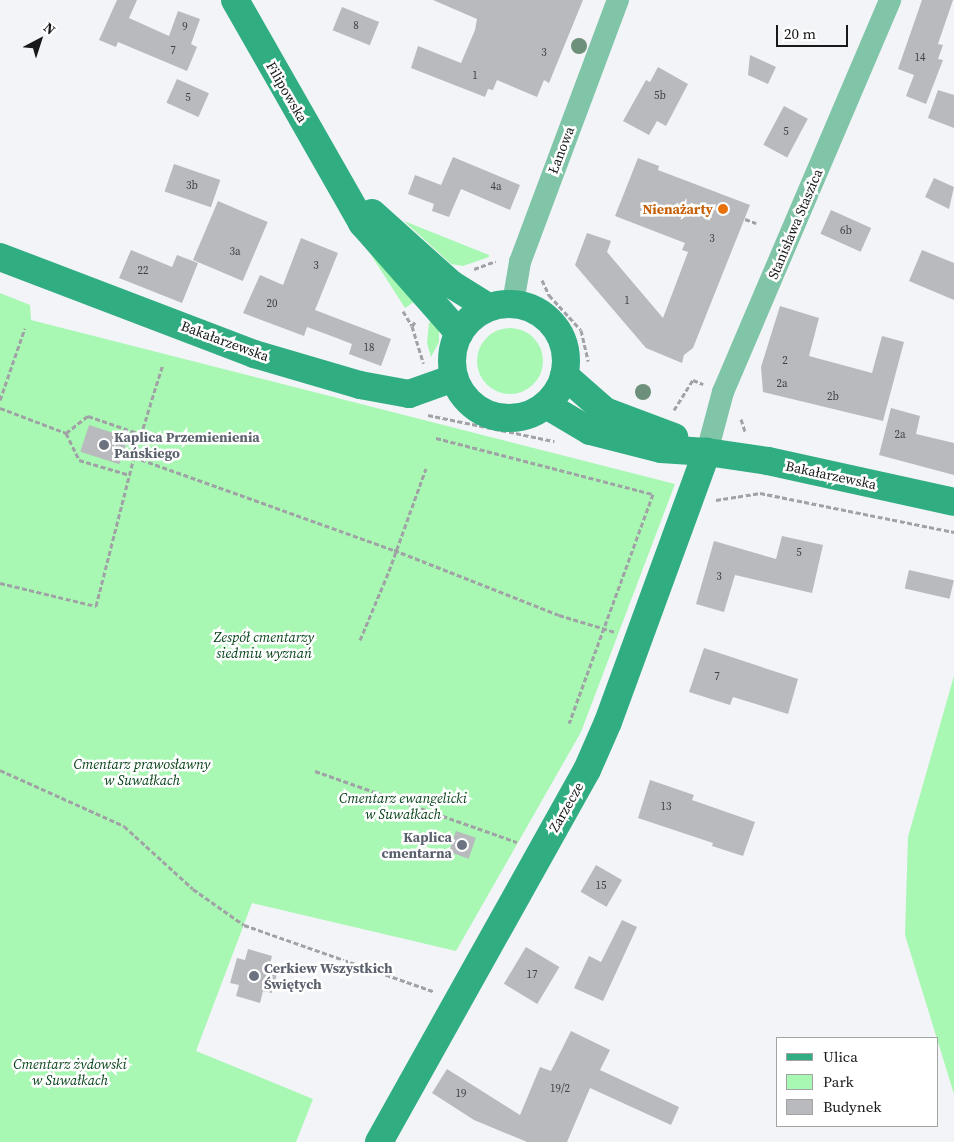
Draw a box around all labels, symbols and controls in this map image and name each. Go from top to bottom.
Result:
north arrow [15,15,65,65]
scale bar [779,15,852,47]
text: N [39,18,60,39]
house number: 8 [353,19,359,33]
house number: 9 [182,20,188,34]
text: 20 m [784,23,816,44]
house number: 7 [170,44,176,58]
house number: 3 [541,46,547,60]
house number: 14 [915,51,925,65]
street label: Filipowska [263,59,311,125]
house number: 1 [472,69,478,83]
house number: 5b [654,89,666,103]
house number: 5 [185,91,191,105]
street label: Łanowa [544,124,578,176]
house number: 5 [783,125,789,139]
street label: Stanisława Staszica [764,166,826,282]
house number: 3b [186,179,198,193]
house number: 4a [490,180,502,194]
place label: Nienażarty [642,201,713,217]
marker: Nienażarty [717,203,729,215]
house number: 6b [840,224,852,238]
house number: 3 [709,232,715,246]
house number: 3a [229,245,241,259]
house number: 3 [313,259,319,273]
house number: 22 [138,264,148,278]
house number: 1 [624,294,630,308]
house number: 20 [267,297,277,311]
street label: Bakałarzewska [179,317,271,365]
house number: 18 [364,341,374,355]
house number: 2 [782,354,788,368]
house number: 2a [776,377,788,391]
house number: 2b [827,390,839,404]
house number: 2a [894,428,906,442]
place label: Kaplica Przemienienia Pańskiego [114,429,260,462]
marker: Kaplica Przemienienia Pańskiego [98,439,110,451]
street label: Bakałarzewska [784,457,878,493]
house number: 5 [796,546,802,560]
house number: 3 [716,570,722,584]
park label: Zespół cmentarzy siedmiu wyznań [214,629,314,662]
house number: 7 [714,670,720,684]
park label: Cmentarz prawosławny w Suwałkach [74,756,210,789]
street label: Zarzecze [545,779,587,835]
park label: Cmentarz ewangelicki w Suwałkach [339,790,467,822]
house number: 13 [661,800,671,814]
place label: Kaplica cmentarna [381,829,452,862]
marker: Kaplica cmentarna [456,839,468,851]
house number: 15 [596,879,606,893]
place label: Cerkiew Wszystkich Świętych [264,960,393,992]
house number: 17 [527,968,537,982]
marker: Cerkiew Wszystkich Świętych [248,970,260,982]
legend [776,1037,939,1127]
text: Ulica [823,1046,858,1067]
park label: Cmentarz żydowski w Suwałkach [13,1056,127,1088]
text: Park [823,1071,854,1092]
house number: 19/2 [550,1082,570,1096]
house number: 19 [456,1087,466,1101]
text: Budynek [823,1096,882,1117]

